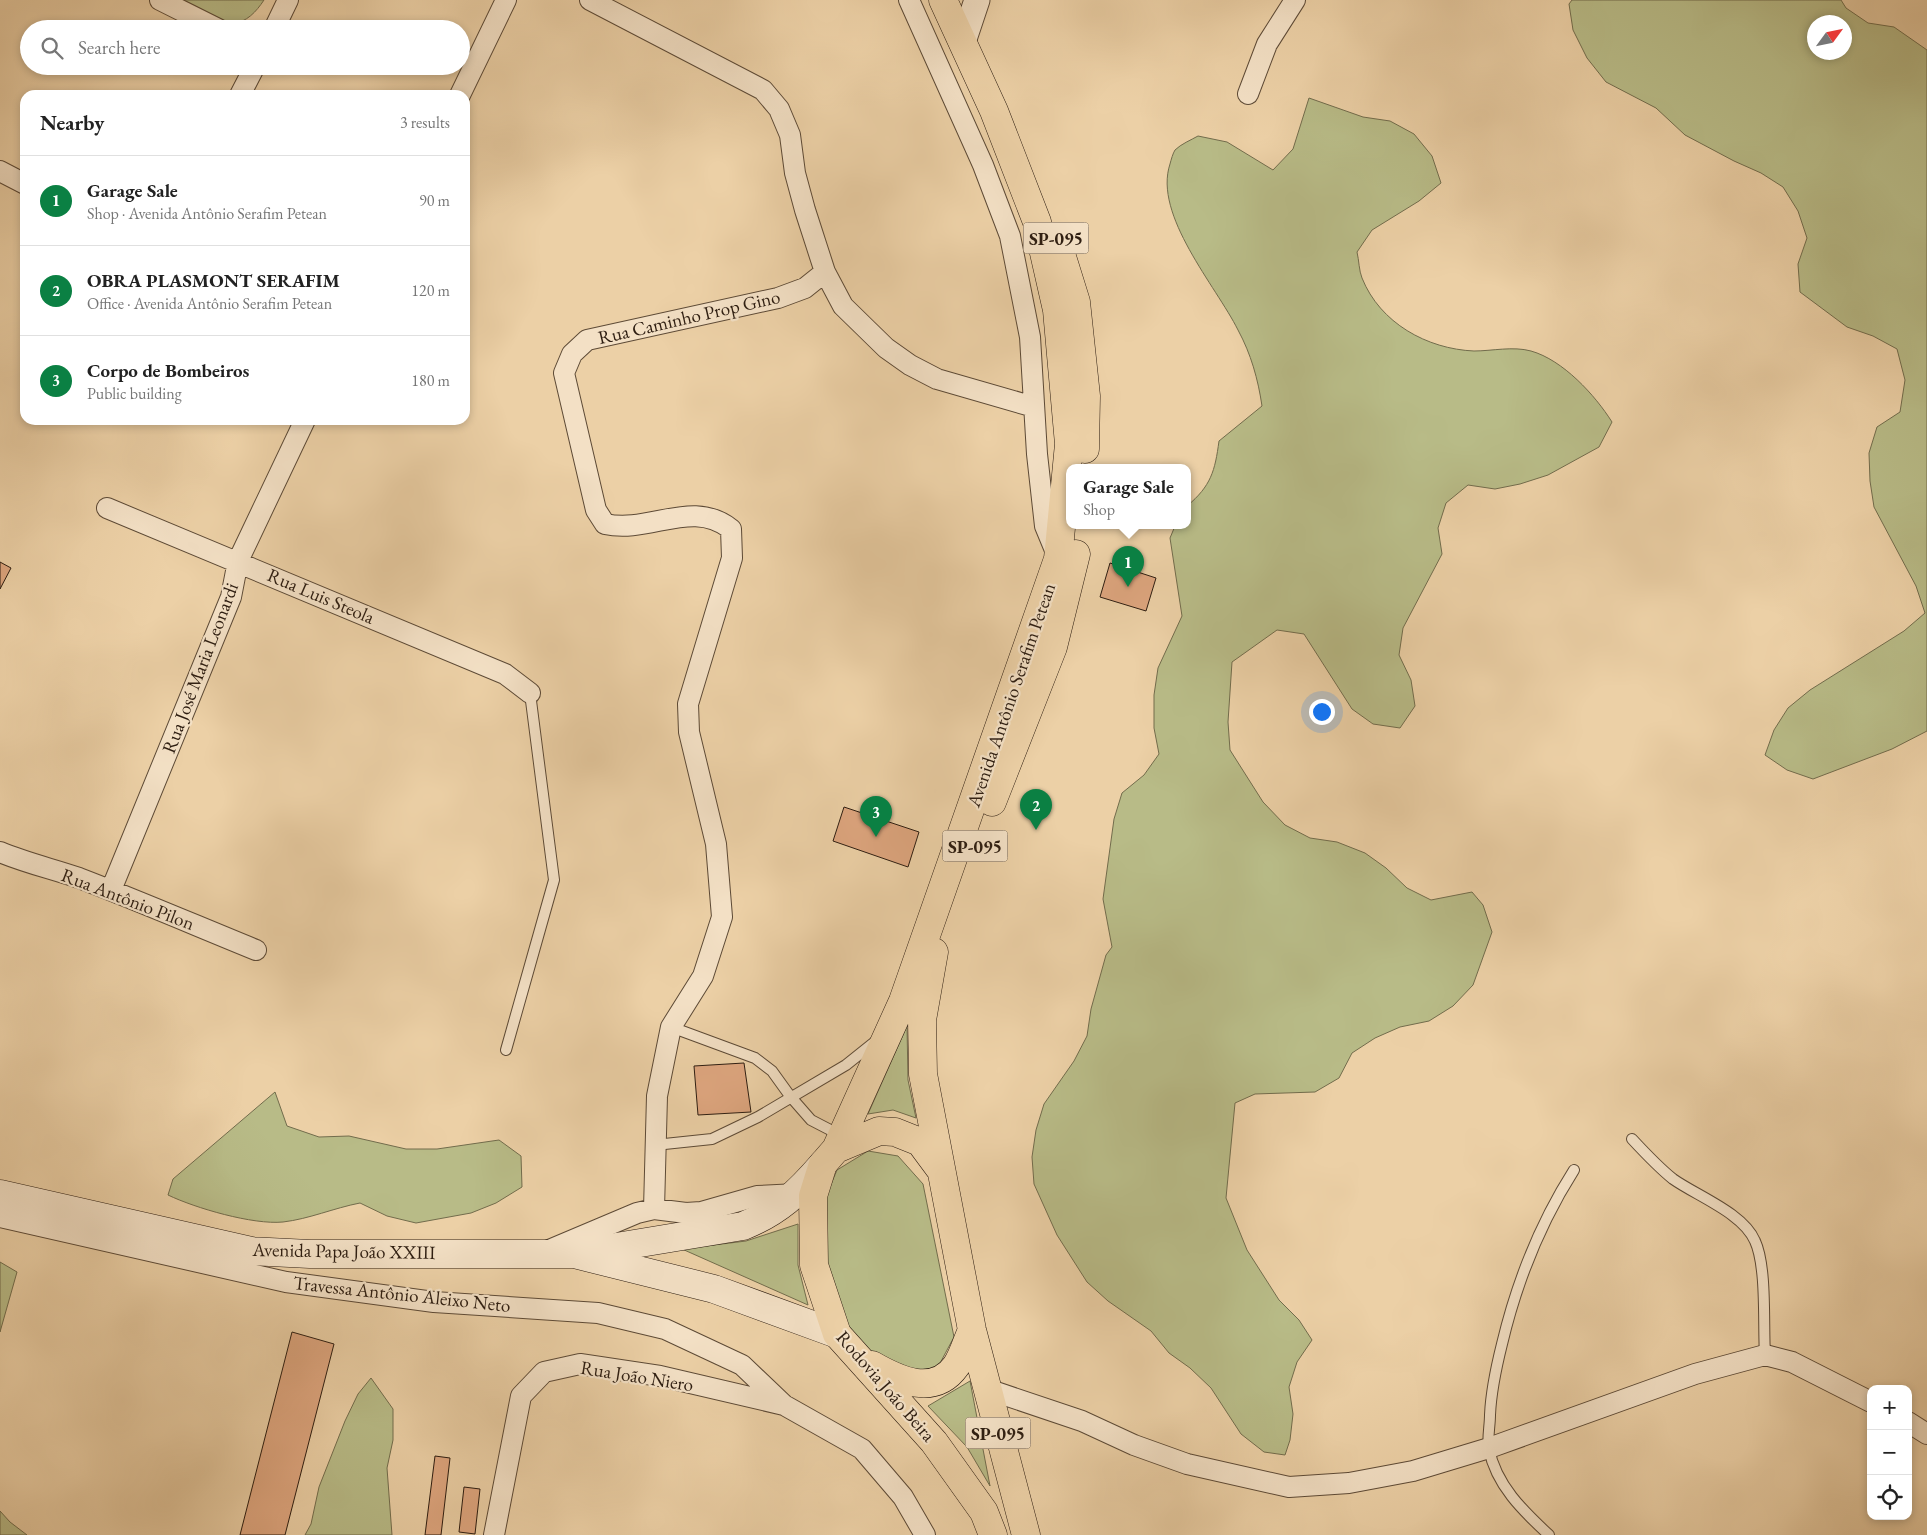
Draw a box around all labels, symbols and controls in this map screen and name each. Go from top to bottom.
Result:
north arrow [1807,15,1852,60]
search box [20,20,470,75]
icon: search [38,34,66,62]
text: Search here [78,35,160,60]
text: Nearby [40,109,104,136]
text: 3 results [400,112,450,133]
text: Garage Sale [87,178,178,203]
text: 1 [52,190,60,211]
text: 90 m [419,190,450,211]
text: Shop · Avenida Antônio Serafim Petean [87,203,327,224]
road number: SP-095 [1024,222,1088,254]
text: OBRA PLASMONT SERAFIM [87,268,340,293]
text: 2 [52,280,60,301]
text: 120 m [411,280,450,301]
street label: Rua Caminho Prop Gino [595,284,783,350]
text: Office · Avenida Antônio Serafim Petean [87,293,332,314]
text: Corpo de Bombeiros [87,358,249,383]
text: 3 [52,370,60,391]
text: 180 m [411,370,450,391]
text: Public building [87,383,182,404]
popup [1066,464,1191,529]
text: Garage Sale [1083,474,1174,499]
text: Shop [1083,499,1115,520]
pin: 1 [1112,546,1144,587]
street label: Rua Luis Steola [264,562,379,630]
street label: Rua José Maria Leonardi [156,579,244,757]
street label: Avenida Antônio Serafim Petean [960,579,1061,811]
your location [1309,699,1335,725]
pin: 2 [1020,789,1052,830]
pin: 3 [860,796,892,837]
road number: SP-095 [942,830,1008,861]
street label: Rua Antônio Pilon [58,862,198,936]
street label: Avenida Papa João XXIII [251,1237,436,1265]
street label: Travessa Antônio Aleixo Neto [292,1270,512,1318]
street label: Rodovia João Beira [831,1325,941,1447]
street label: Rua João Niero [579,1355,695,1397]
map controls [1867,1385,1912,1520]
button: + [1867,1385,1912,1430]
road number: SP-095 [966,1418,1030,1449]
button: − [1867,1430,1912,1475]
button: locate [1867,1475,1912,1520]

